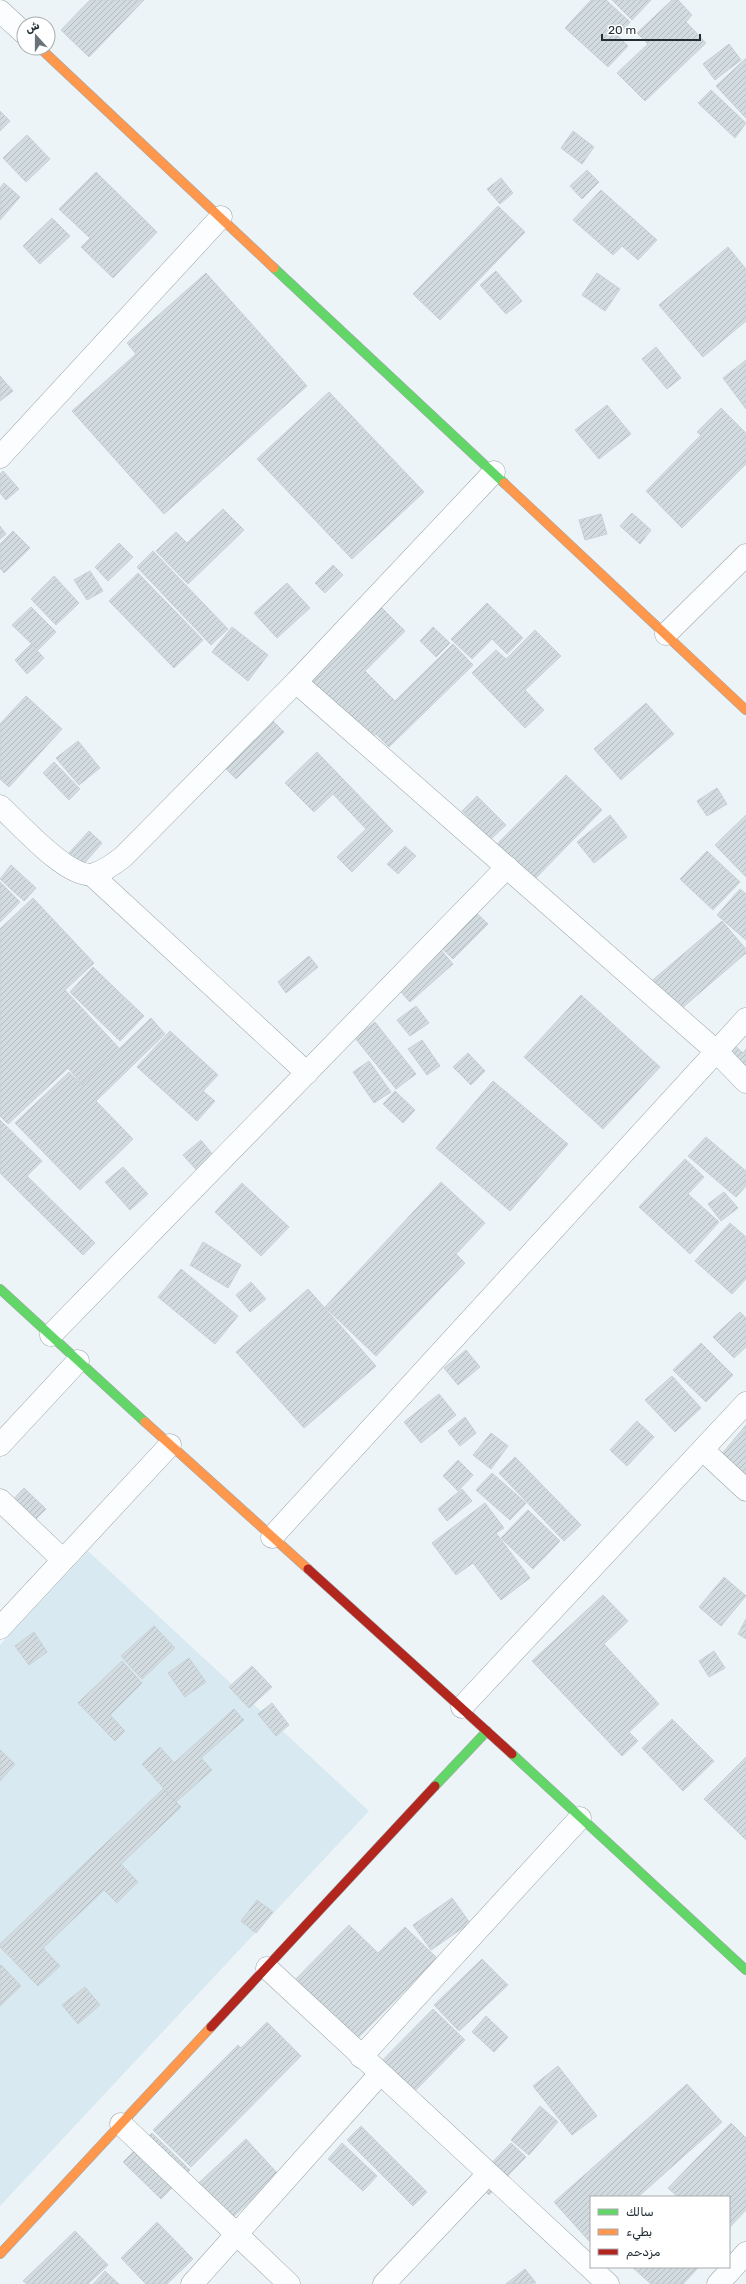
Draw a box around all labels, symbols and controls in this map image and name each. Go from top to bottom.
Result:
north arrow [16,16,56,56]
scale bar [602,16,700,42]
text: ش [24,19,41,36]
text: 20 m [608,23,636,37]
legend [590,2196,730,2268]
text: سالك [626,2205,654,2219]
text: بطيء [626,2225,652,2241]
text: مزدحم [626,2245,661,2260]

